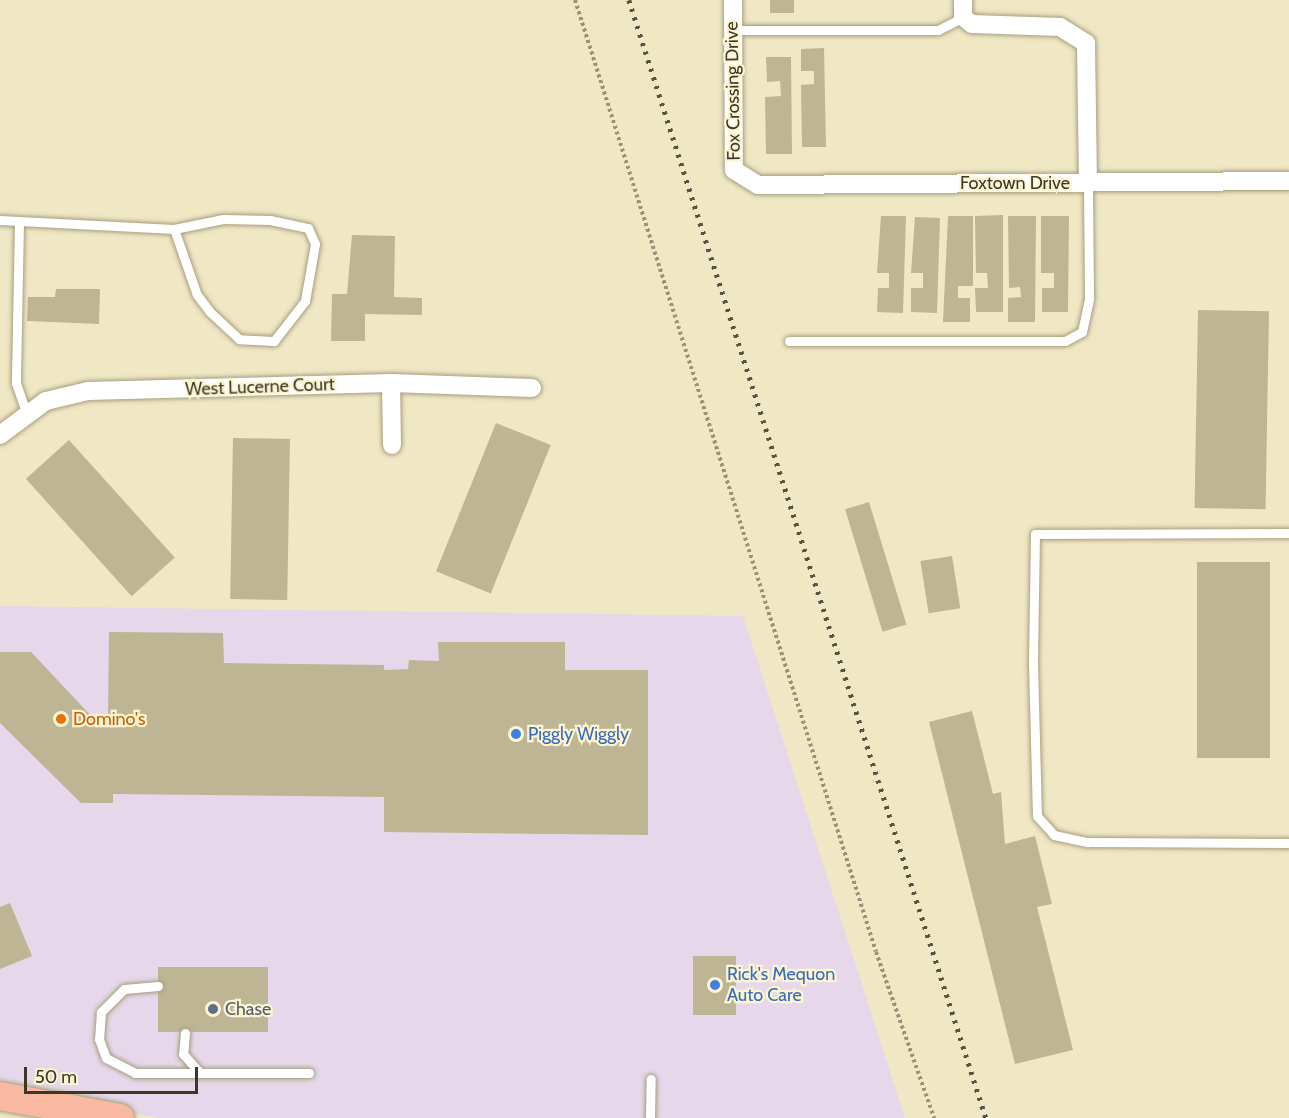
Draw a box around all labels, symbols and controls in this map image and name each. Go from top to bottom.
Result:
street label: Fox Crossing Drive [721,21,745,161]
street label: Foxtown Drive [960,172,1070,194]
street label: West Lucerne Court [185,374,335,400]
place label: Domino's [73,708,145,730]
marker: Domino's [54,712,68,726]
place label: Piggly Wiggly [528,723,629,745]
marker: Piggly Wiggly [509,727,523,741]
place label: Rick's Mequon Auto Care [727,964,835,1006]
marker: Rick's Mequon Auto Care [708,978,722,992]
place label: Chase [225,998,271,1020]
marker: Chase [206,1002,220,1016]
scale bar [27,1055,201,1093]
text: 50 m [35,1066,77,1088]

